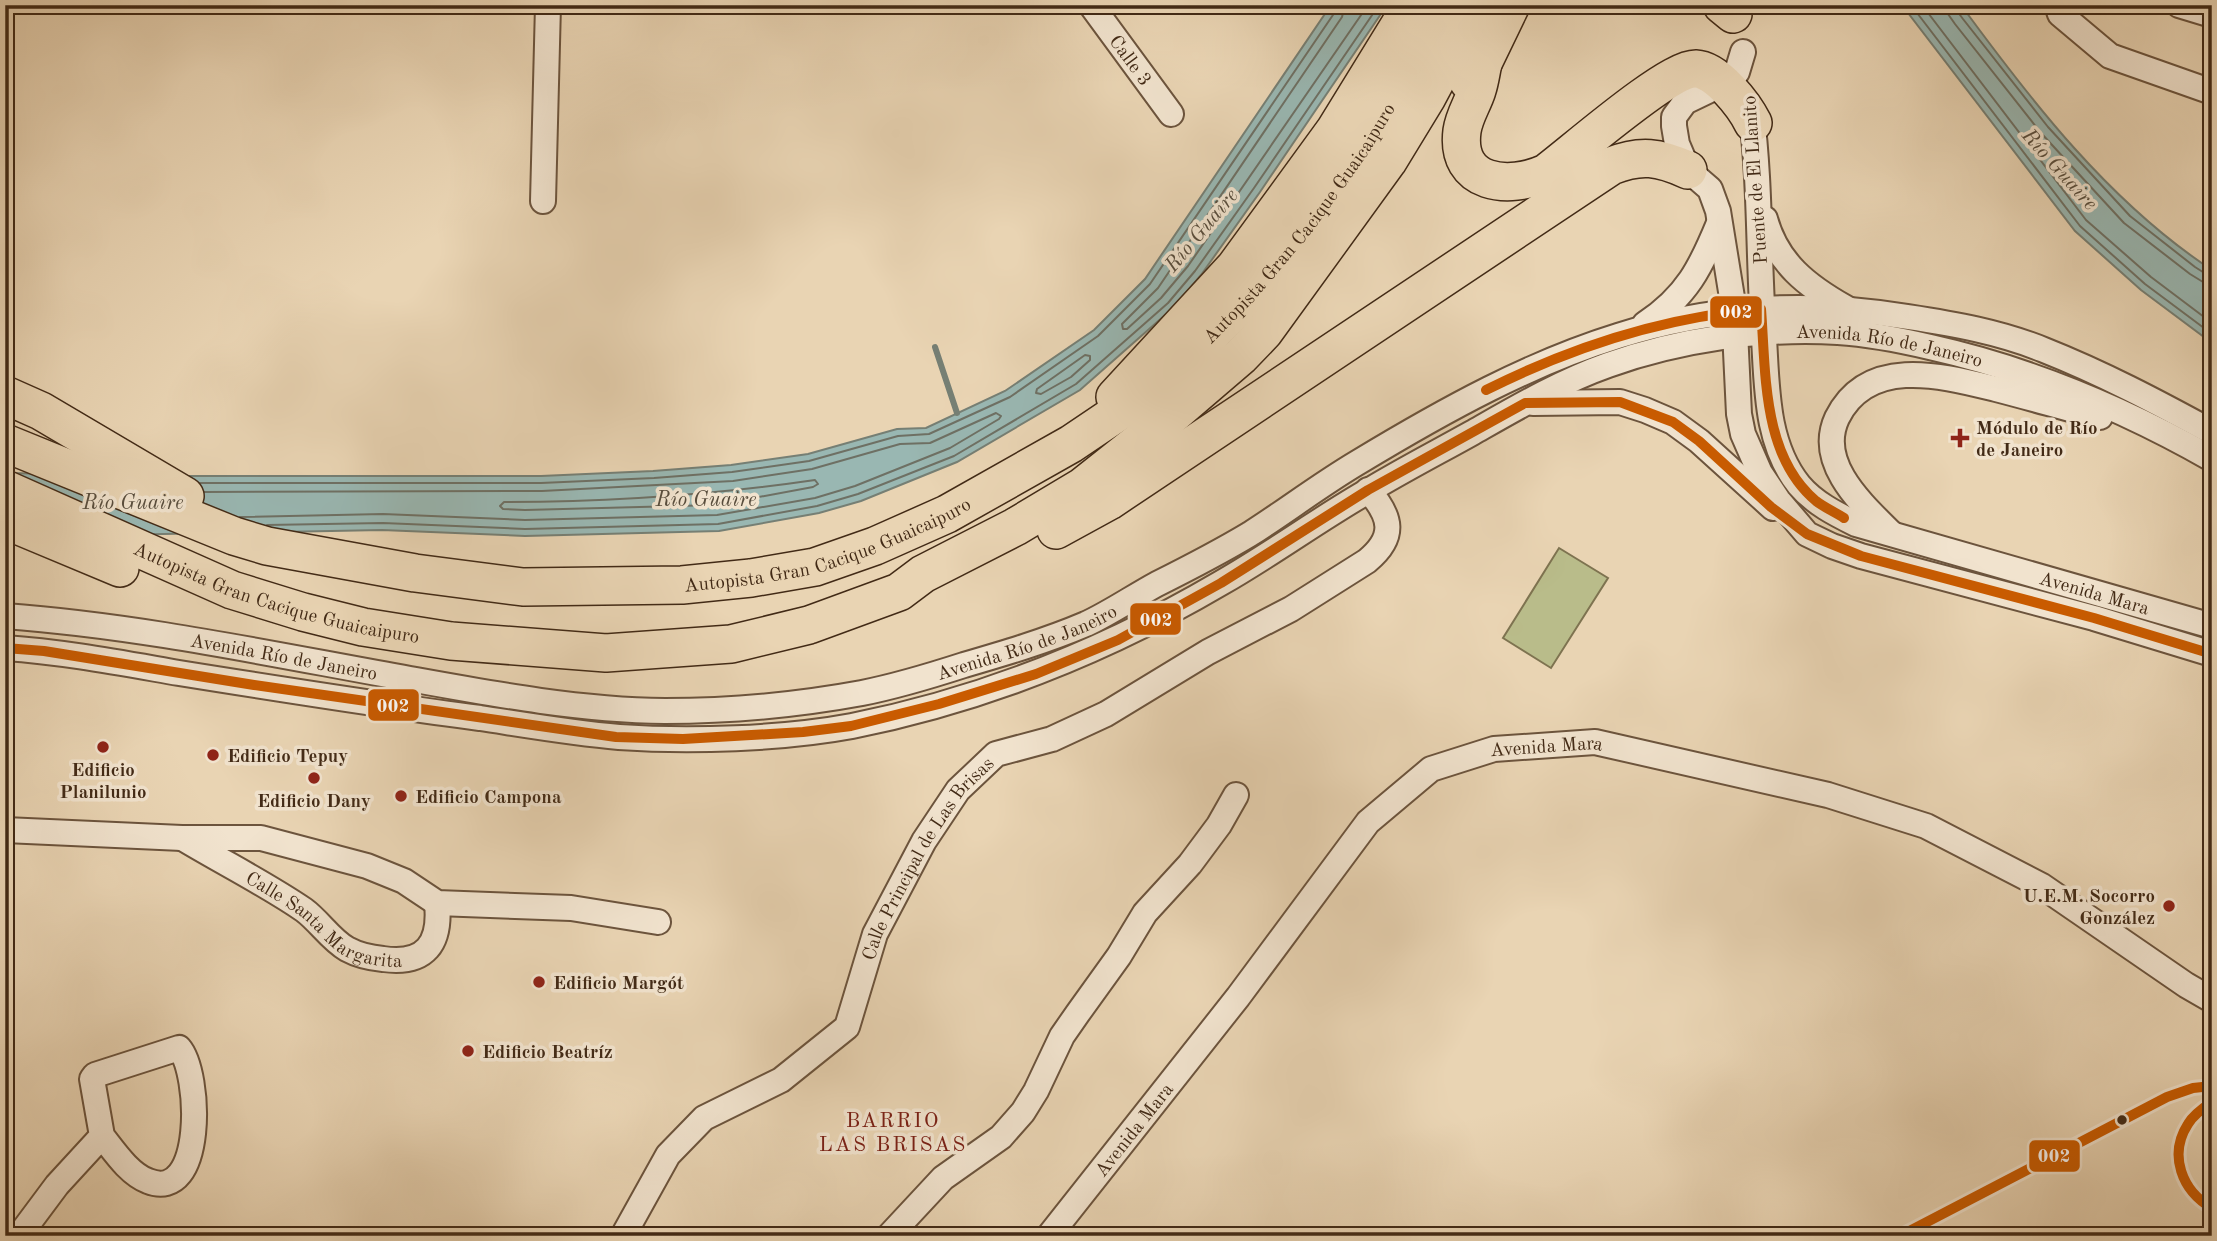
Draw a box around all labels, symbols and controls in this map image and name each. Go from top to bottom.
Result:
street label: Calle 3 [1105,32,1154,90]
street label: Puente de El Llanito [1741,95,1772,265]
street label: Autopista Gran Cacique Guaicaipuro [1201,101,1400,348]
water label: Río Guaire [2017,125,2101,215]
water label: Río Guaire [1161,185,1243,277]
line badge: 002 [1709,295,1763,329]
text: 002 [1719,304,1753,323]
street label: Avenida Río de Janeiro [1796,324,1984,372]
place label: Módulo de Río de Janeiro [1976,420,2098,461]
marker: Módulo de Río de Janeiro [1950,428,1970,448]
water label: Río Guaire [654,490,757,511]
water label: Río Guaire [81,493,184,514]
street label: Autopista Gran Cacique Guaicaipuro [683,496,975,597]
street label: Autopista Gran Cacique Guaicaipuro [130,540,421,648]
street label: Avenida Mara [2037,570,2152,620]
line badge: 002 [1129,602,1182,636]
street label: Avenida Río de Janeiro [935,603,1121,685]
text: 002 [1139,612,1173,631]
street label: Avenida Río de Janeiro [189,632,379,685]
line badge: 002 [367,688,420,722]
text: 002 [376,698,410,717]
street label: Avenida Mara [1489,735,1605,761]
marker: Edificio Planilunio [95,739,111,755]
marker: Edificio Tepuy [205,747,221,763]
place label: Edificio Tepuy [227,748,348,767]
street label: Calle Principal de Las Brisas [861,754,998,963]
place label: Edificio Planilunio [59,762,147,803]
marker: Edificio Dany [306,770,322,786]
marker: Edificio Campona [393,788,409,804]
place label: Edificio Campona [415,789,562,808]
place label: Edificio Dany [257,793,371,812]
street label: Calle Santa Margarita [242,869,403,972]
place label: U.E.M. Socorro González [2023,888,2155,929]
marker: U.E.M. Socorro González [2161,898,2177,914]
marker: Edificio Margót [531,974,547,990]
place label: Edificio Margót [553,975,684,994]
marker: Edificio Beatríz [460,1043,476,1059]
place label: Edificio Beatríz [482,1044,613,1063]
street label: Avenida Mara [1093,1080,1178,1181]
district label: BARRIO LAS BRISAS [819,1111,967,1156]
unlabelled marker [2115,1113,2129,1127]
line badge: 002 [2028,1139,2081,1173]
text: 002 [2037,1148,2071,1167]

